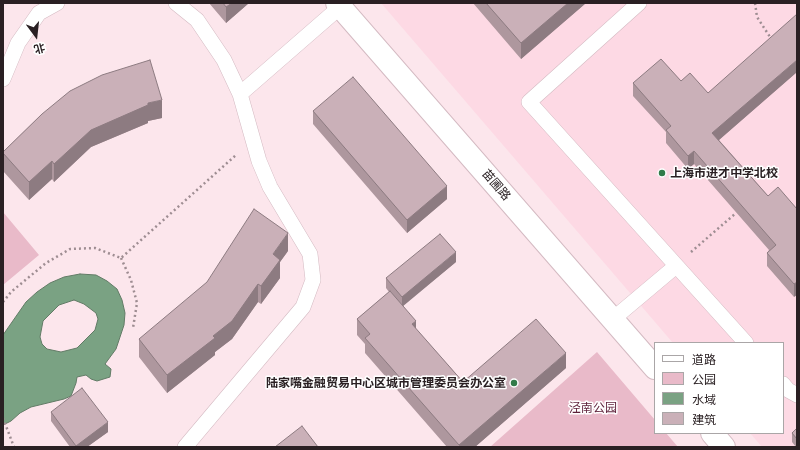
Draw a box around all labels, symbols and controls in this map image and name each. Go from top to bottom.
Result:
north arrow [16,16,56,56]
text: 北 [32,41,46,55]
place label: 上海市进才中学北校 [670,166,778,180]
street label: 苗圃路 [479,167,513,203]
marker: 上海市进才中学北校 [657,168,667,178]
legend [654,342,784,434]
text: 道路 [692,354,716,366]
text: 公园 [692,374,716,386]
place label: 陆家嘴金融贸易中心区城市管理委员会办公室 [266,376,506,390]
marker: 陆家嘴金融贸易中心区城市管理委员会办公室 [509,378,519,388]
text: 水域 [692,394,716,406]
park label: 泾南公园 [569,401,617,415]
text: 建筑 [692,414,716,426]

